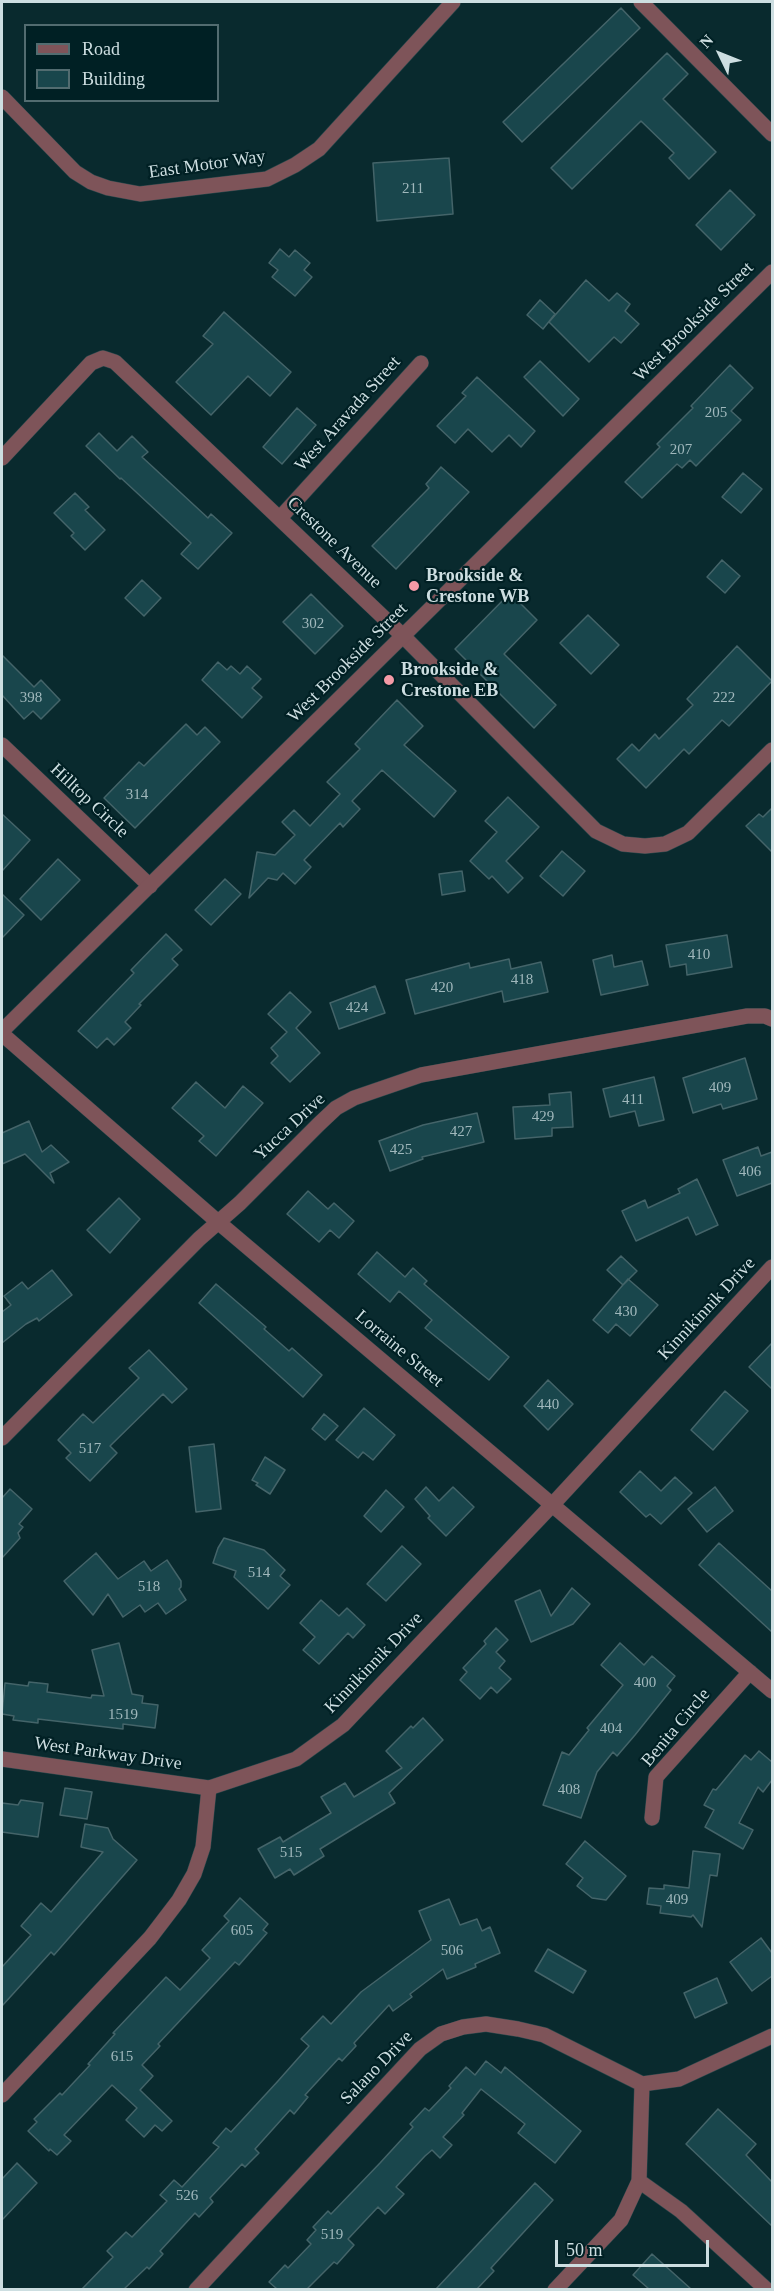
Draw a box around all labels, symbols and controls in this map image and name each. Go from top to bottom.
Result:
legend [24,24,219,102]
north arrow [690,24,750,84]
text: N [696,31,717,51]
text: Road [82,39,120,59]
text: Building [82,69,145,89]
street label: East Motor Way [147,146,267,184]
house number: 211 [402,180,424,198]
street label: West Brookside Street [630,258,758,386]
street label: West Aravada Street [291,352,405,476]
house number: 205 [705,404,727,422]
house number: 207 [670,441,692,459]
street label: Crestone Avenue [282,492,386,594]
place label: Brookside & Crestone WB [426,565,529,608]
marker: Brookside & Crestone WB [407,579,421,593]
street label: West Brookside Street [284,599,412,727]
house number: 302 [302,615,324,633]
place label: Brookside & Crestone EB [401,659,498,702]
marker: Brookside & Crestone EB [382,673,396,687]
house number: 398 [20,689,42,707]
house number: 222 [713,689,735,707]
street label: Hilltop Circle [45,759,133,843]
house number: 314 [126,786,148,804]
house number: 410 [688,946,710,964]
house number: 418 [511,971,533,989]
house number: 420 [431,979,453,997]
house number: 424 [346,999,368,1017]
house number: 409 [709,1079,731,1097]
street label: Yucca Drive [250,1089,330,1165]
house number: 411 [622,1091,644,1109]
house number: 429 [532,1108,554,1126]
house number: 427 [450,1123,472,1141]
house number: 425 [390,1141,412,1159]
house number: 406 [739,1163,761,1181]
street label: Kinnikinnik Drive [654,1253,760,1365]
house number: 430 [615,1303,637,1321]
street label: Lorraine Street [351,1306,447,1392]
house number: 440 [537,1396,559,1414]
house number: 517 [79,1440,101,1458]
house number: 514 [248,1564,270,1582]
house number: 518 [138,1578,160,1596]
street label: Kinnikinnik Drive [320,1608,428,1718]
house number: 400 [634,1674,656,1692]
street label: Benita Circle [637,1684,715,1772]
house number: 1519 [108,1706,138,1724]
house number: 404 [600,1720,622,1738]
street label: West Parkway Drive [33,1733,183,1775]
house number: 408 [558,1781,580,1799]
house number: 515 [280,1844,302,1862]
house number: 409 [666,1891,688,1909]
house number: 605 [231,1922,253,1940]
house number: 506 [441,1942,463,1960]
street label: Salano Drive [336,2027,418,2109]
house number: 615 [111,2048,133,2066]
house number: 526 [176,2187,198,2205]
house number: 519 [321,2226,343,2244]
scale bar [558,2228,712,2266]
text: 50 m [566,2240,603,2260]

